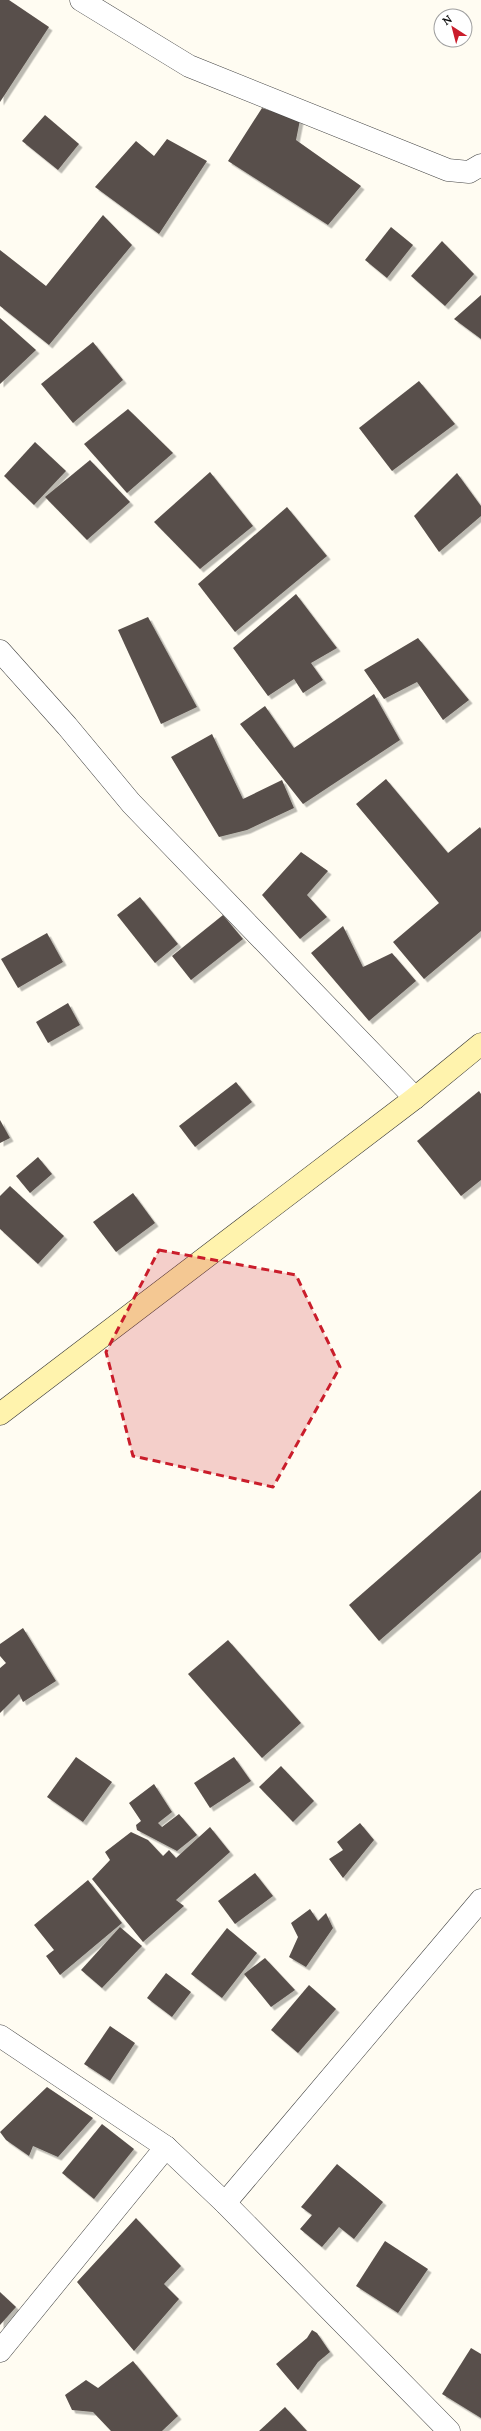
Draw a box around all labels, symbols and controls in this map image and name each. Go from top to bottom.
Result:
north arrow [433,8,473,48]
text: N [440,11,455,28]

